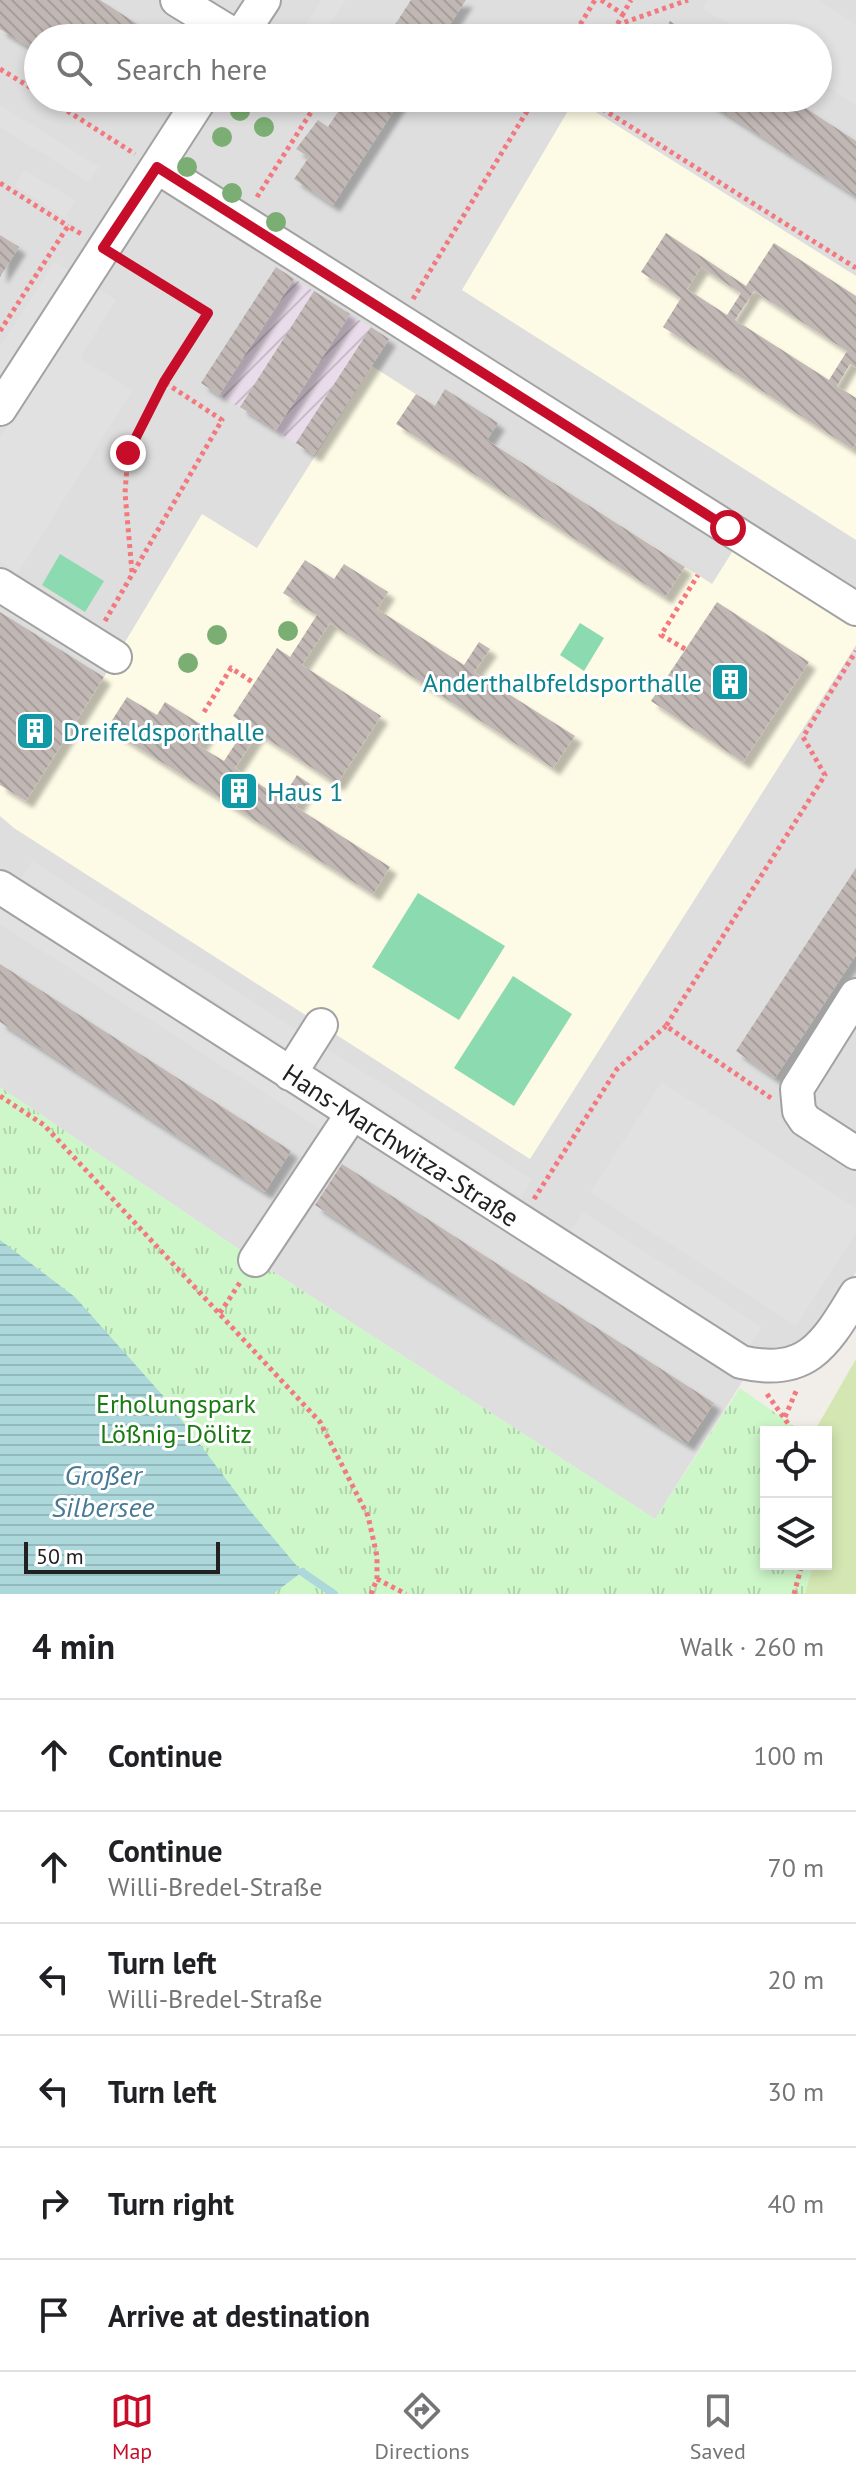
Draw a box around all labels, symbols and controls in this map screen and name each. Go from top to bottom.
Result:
search box [24,24,832,112]
icon: search [52,46,96,90]
text: Search here [116,49,267,88]
route end [110,435,146,471]
route start [710,510,746,546]
building icon: Anderthalbfeldsporthalle [709,661,751,703]
place label: Anderthalbfeldsporthalle [423,666,702,699]
building icon: Dreifeldsporthalle [14,710,56,752]
place label: Dreifeldsporthalle [63,715,265,748]
building icon: Haus 1 [218,770,260,812]
place label: Haus 1 [267,775,343,808]
street label: Hans-Marchwitza-Straße [277,1056,525,1234]
park label: Erholungspark Lößnig-Dölitz [96,1387,257,1450]
map controls [760,1426,832,1570]
button: locate [760,1426,832,1498]
water label: Großer Silbersee [52,1456,154,1525]
button: layers [760,1498,832,1570]
scale bar [24,1538,220,1574]
text: 50 m [36,1542,84,1570]
text: 4 min [32,1624,115,1668]
text: Walk · 260 m [680,1630,824,1663]
icon: ahead [32,1733,76,1777]
text: Continue [108,1736,222,1775]
text: 100 m [753,1739,824,1772]
text: Continue [108,1831,222,1870]
icon: ahead [32,1845,76,1889]
text: 70 m [768,1851,824,1884]
text: Willi-Bredel-Straße [108,1870,322,1903]
text: Turn left [108,1943,216,1982]
icon: left [32,1957,76,2001]
text: 20 m [768,1963,824,1996]
text: Willi-Bredel-Straße [108,1982,322,2015]
icon: left [32,2069,76,2113]
text: Turn left [108,2072,216,2111]
text: 30 m [768,2075,824,2108]
icon: right [32,2181,76,2225]
text: Turn right [108,2184,234,2223]
text: 40 m [768,2187,824,2220]
icon: arrive [32,2293,76,2337]
text: Arrive at destination [108,2296,370,2335]
tab: Map [110,2389,154,2465]
tab: Directions [374,2389,470,2465]
tab: Saved [690,2389,746,2465]

